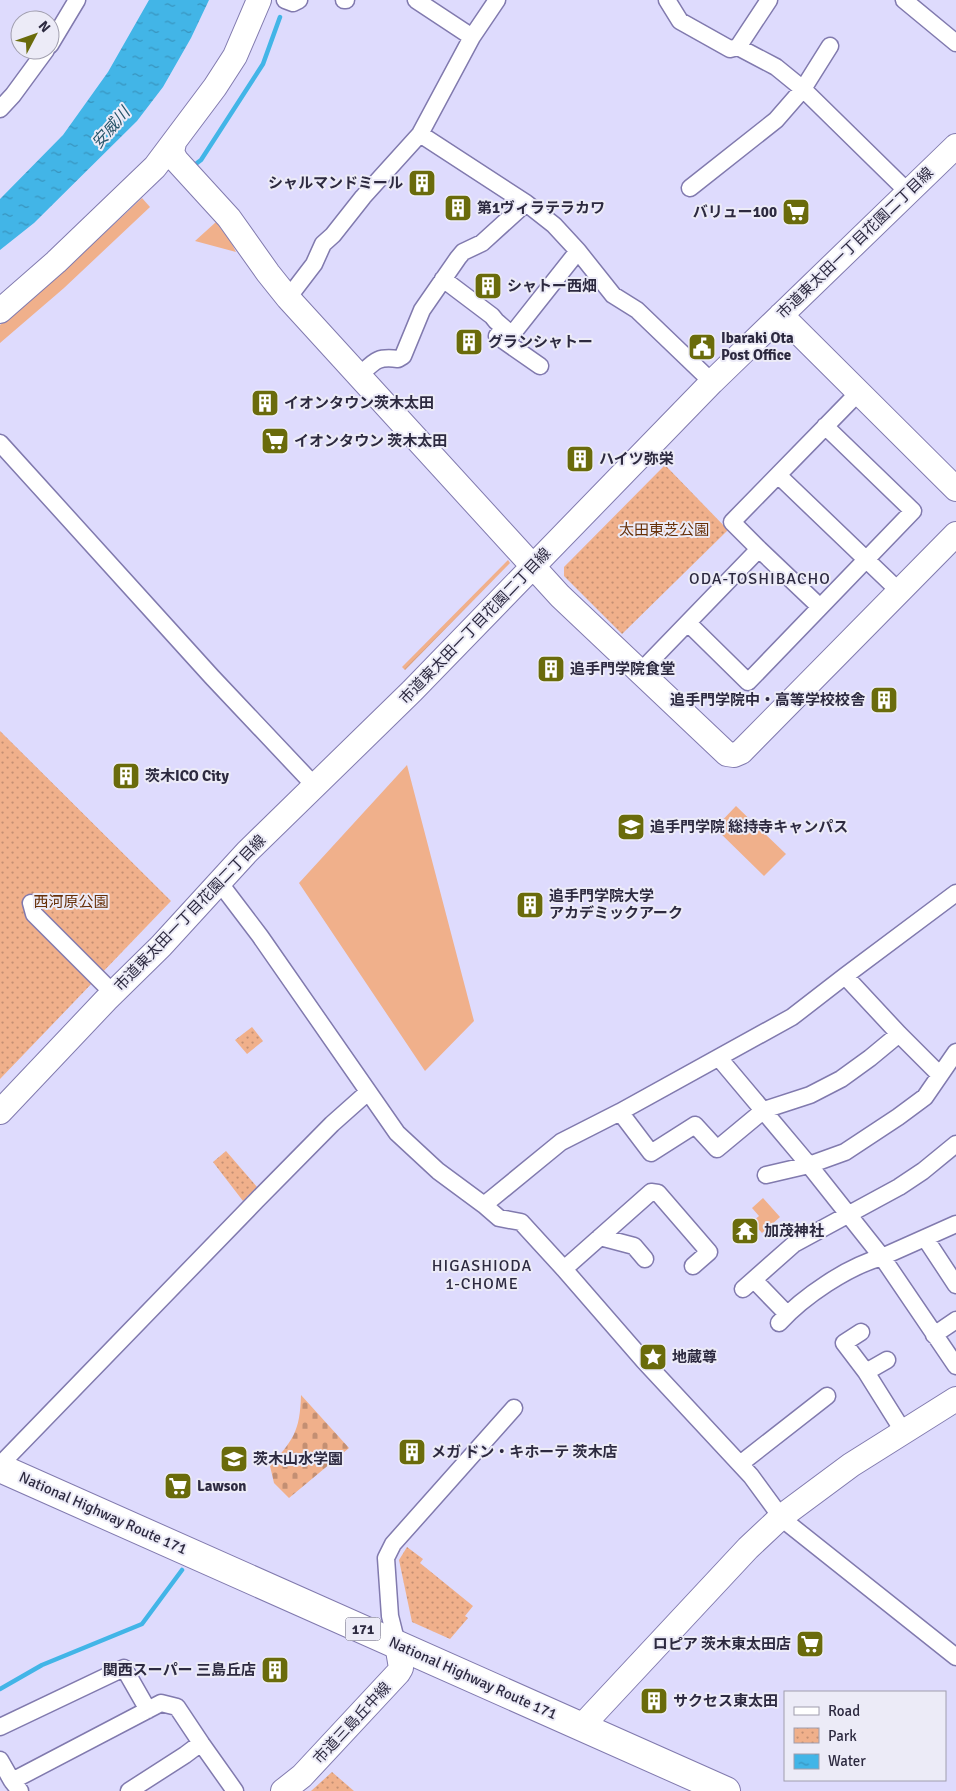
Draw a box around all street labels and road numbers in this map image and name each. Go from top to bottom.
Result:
street label: 市道東太田一丁目花園二丁目線 [773,164,937,322]
street label: 市道東太田一丁目花園二丁目線 [396,544,554,708]
street label: 市道東太田一丁目花園二丁目線 [111,831,269,995]
street label: National Highway Route 171 [16,1468,190,1558]
road number: 171 [346,1618,380,1640]
street label: National Highway Route 171 [386,1633,560,1723]
street label: 市道三島丘中線 [310,1678,394,1768]

